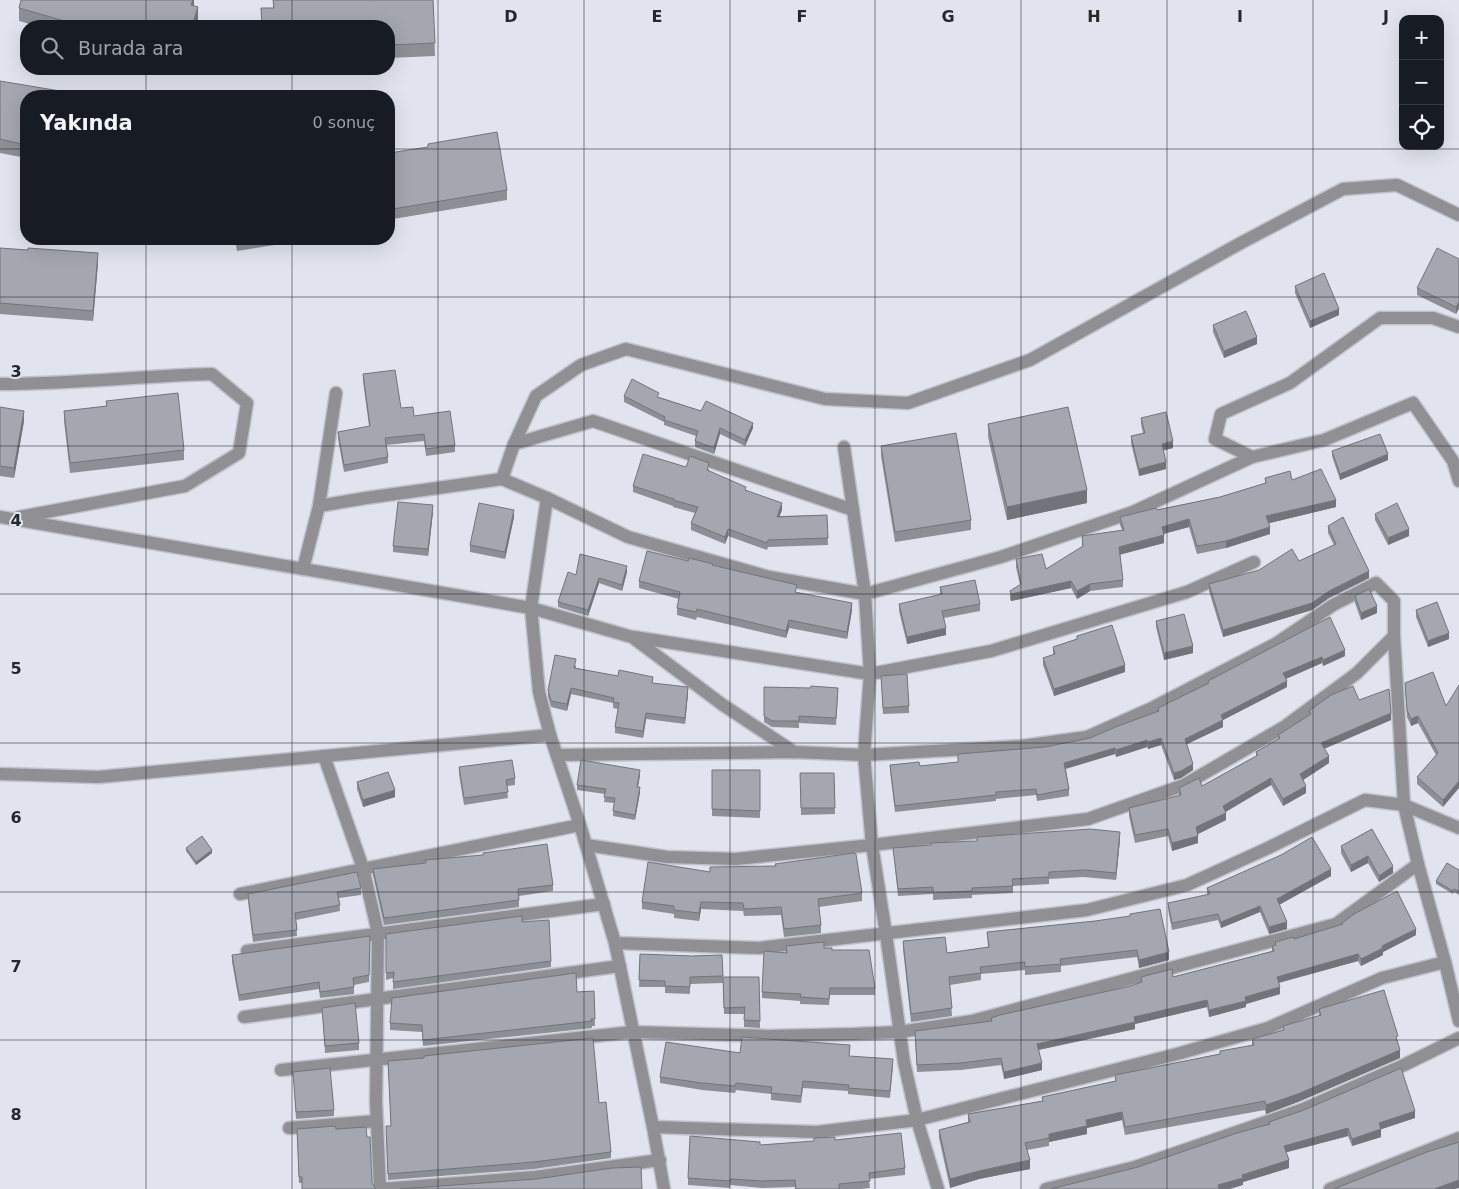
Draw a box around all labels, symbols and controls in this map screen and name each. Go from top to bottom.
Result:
text: D [504,7,518,26]
text: E [652,7,662,26]
text: F [797,7,807,26]
text: G [941,7,955,26]
text: H [1087,7,1101,26]
text: I [1237,7,1243,26]
text: J [1382,7,1389,26]
map controls [1399,15,1444,150]
button: + [1399,15,1444,60]
search box [20,20,395,75]
icon: search [38,34,66,62]
text: Burada ara [78,37,183,59]
button: − [1399,60,1444,105]
button: locate [1399,105,1444,150]
text: Yakında [40,111,133,135]
text: 0 sonuç [313,113,375,132]
text: 3 [10,362,22,381]
text: 4 [10,511,22,530]
text: 5 [10,659,22,678]
text: 6 [10,808,22,827]
text: 7 [10,957,22,976]
text: 8 [10,1105,22,1124]

